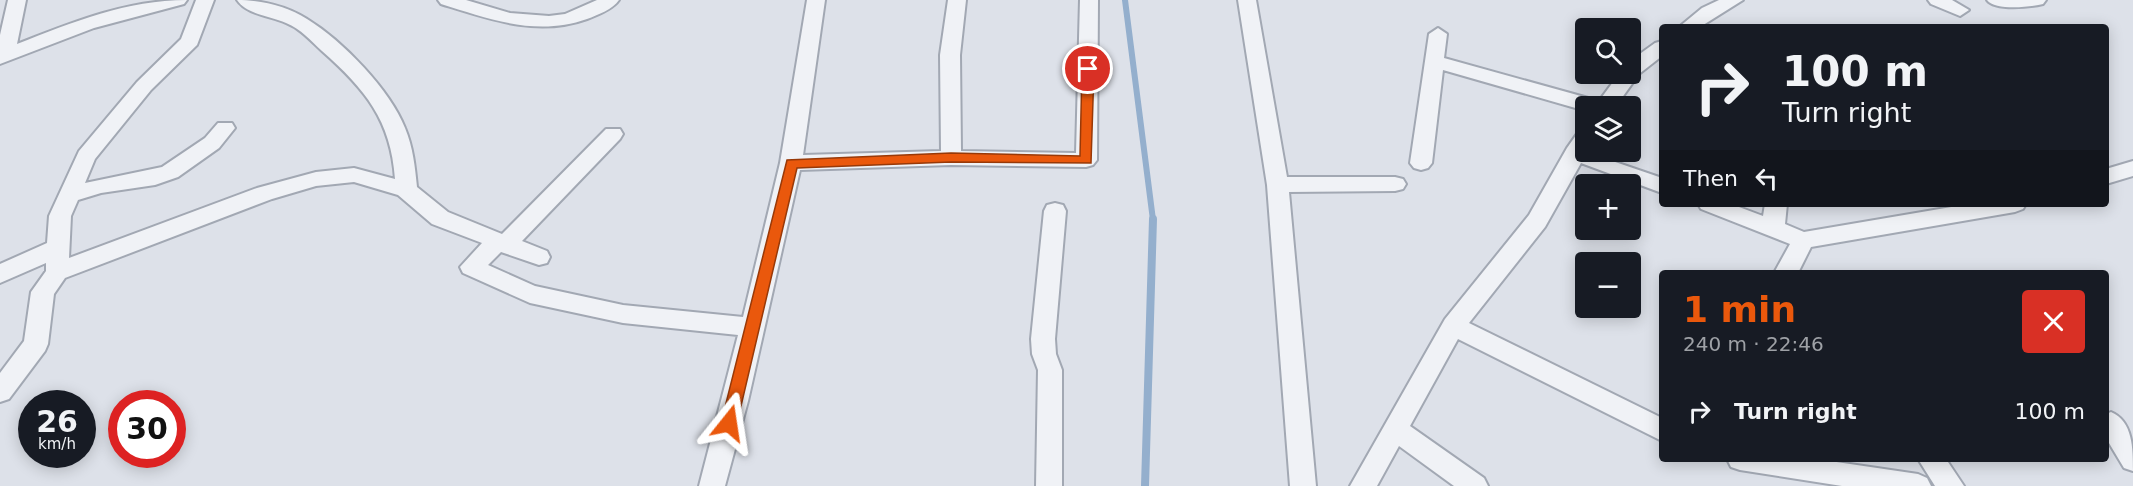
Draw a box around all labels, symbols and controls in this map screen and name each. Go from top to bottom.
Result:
map controls [1575,18,1641,318]
button: search [1575,18,1641,84]
pin [1062,43,1113,94]
text: 100 m [1782,47,1928,96]
icon: right [1683,48,1761,126]
icon: arrive [1071,52,1104,85]
button: layers [1575,96,1641,162]
text: Turn right [1782,97,1911,128]
icon: left [1750,162,1783,195]
text: Then [1683,166,1738,191]
button: + [1575,174,1641,240]
button: − [1575,252,1641,318]
text: 1 min [1683,289,1796,330]
button: close [2022,290,2085,353]
text: 240 m · 22:46 [1683,332,1824,356]
speed limit sign: 30 [108,390,186,468]
position arrow [697,391,761,455]
icon: right [1683,395,1716,428]
text: Turn right [1734,399,1857,424]
text: 100 m [2015,399,2085,424]
text: 26 [36,404,78,439]
text: km/h [38,435,76,453]

